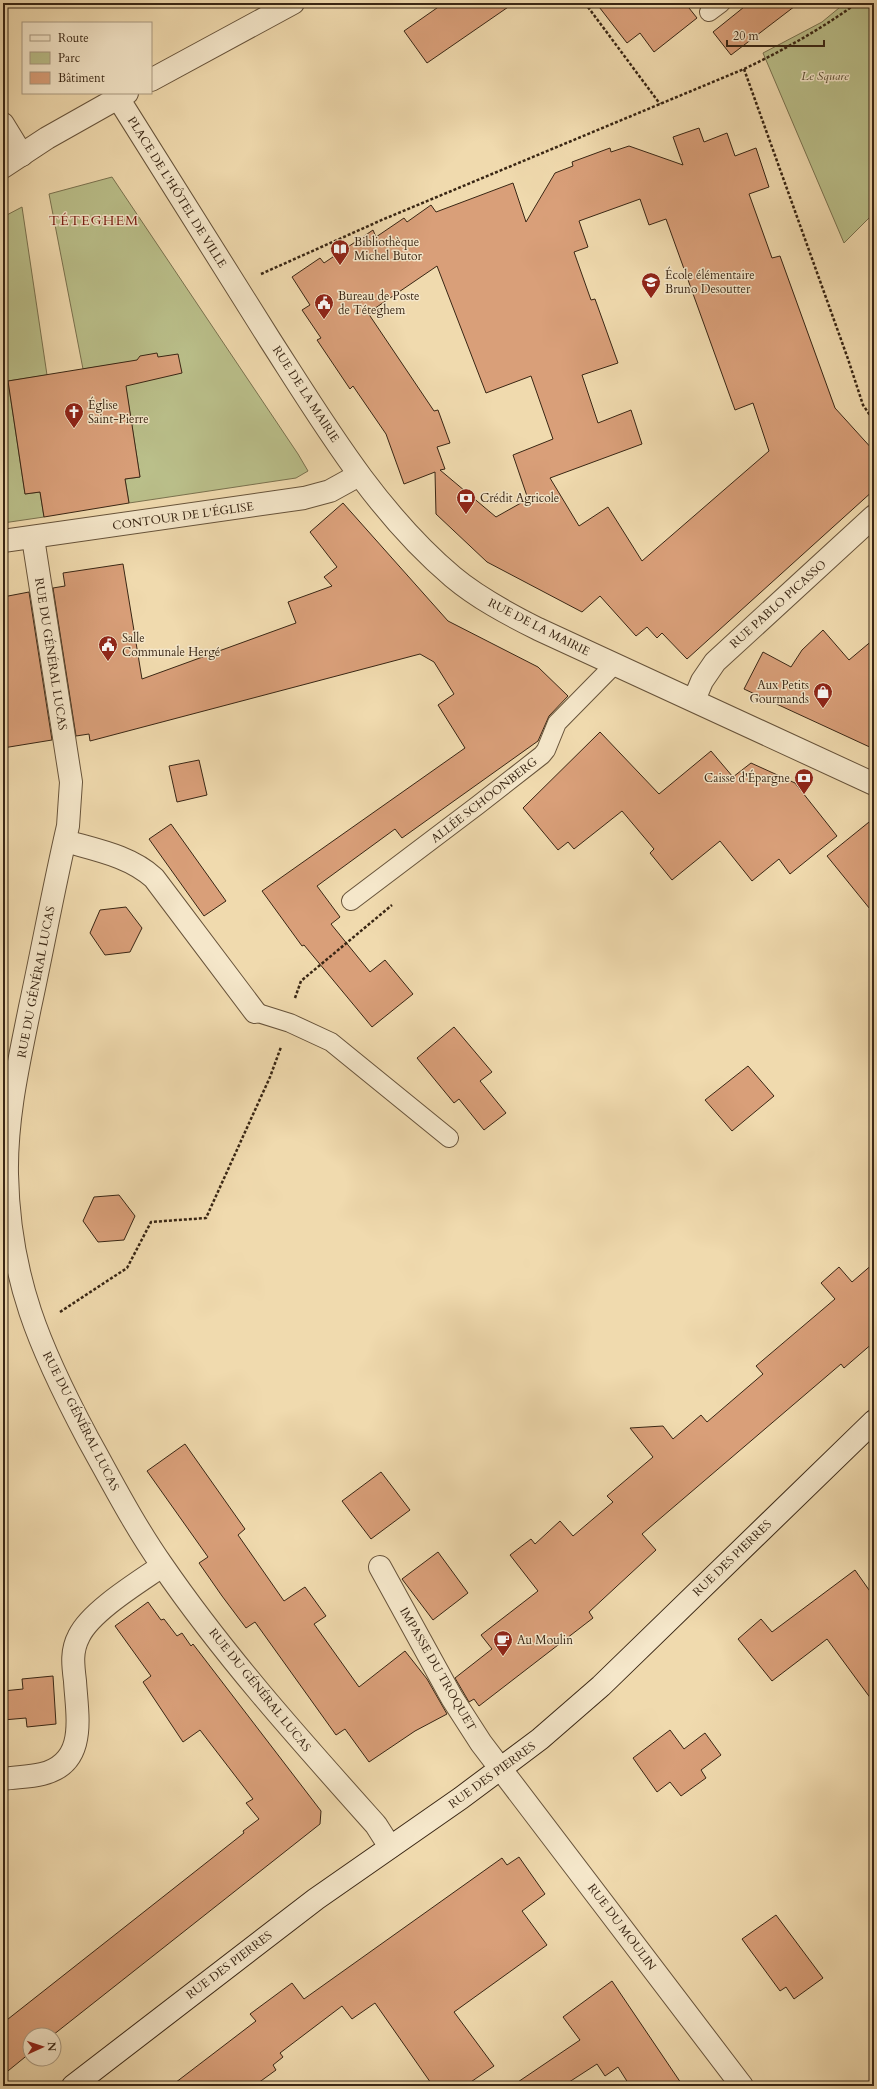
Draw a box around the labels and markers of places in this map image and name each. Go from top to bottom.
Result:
place label: Bibliothèque Michel Butor [354,234,422,264]
library icon: Bibliothèque Michel Butor [329,238,351,266]
place label: École élémentaire Bruno Desoutter [665,266,755,297]
school or university icon: École élémentaire Bruno Desoutter [640,271,662,299]
place label: Bureau de Poste de Téteghem [338,288,419,318]
public building icon: Bureau de Poste de Téteghem [313,292,335,320]
place label: Église Saint-Pierre [88,396,149,427]
church icon: Église Saint-Pierre [63,401,85,429]
bank icon: Crédit Agricole [455,487,477,515]
place label: Crédit Agricole [480,490,559,506]
place label: Salle Communale Hergé [122,630,220,660]
public building icon: Salle Communale Hergé [97,634,119,662]
place label: Aux Petits Gourmands [749,677,809,707]
shop icon: Aux Petits Gourmands [812,681,834,709]
bank icon: Caisse d'Épargne [793,767,815,795]
place label: Caisse d'Épargne [704,769,790,786]
cafe icon: Au Moulin [492,1629,514,1657]
place label: Au Moulin [517,1632,573,1648]

